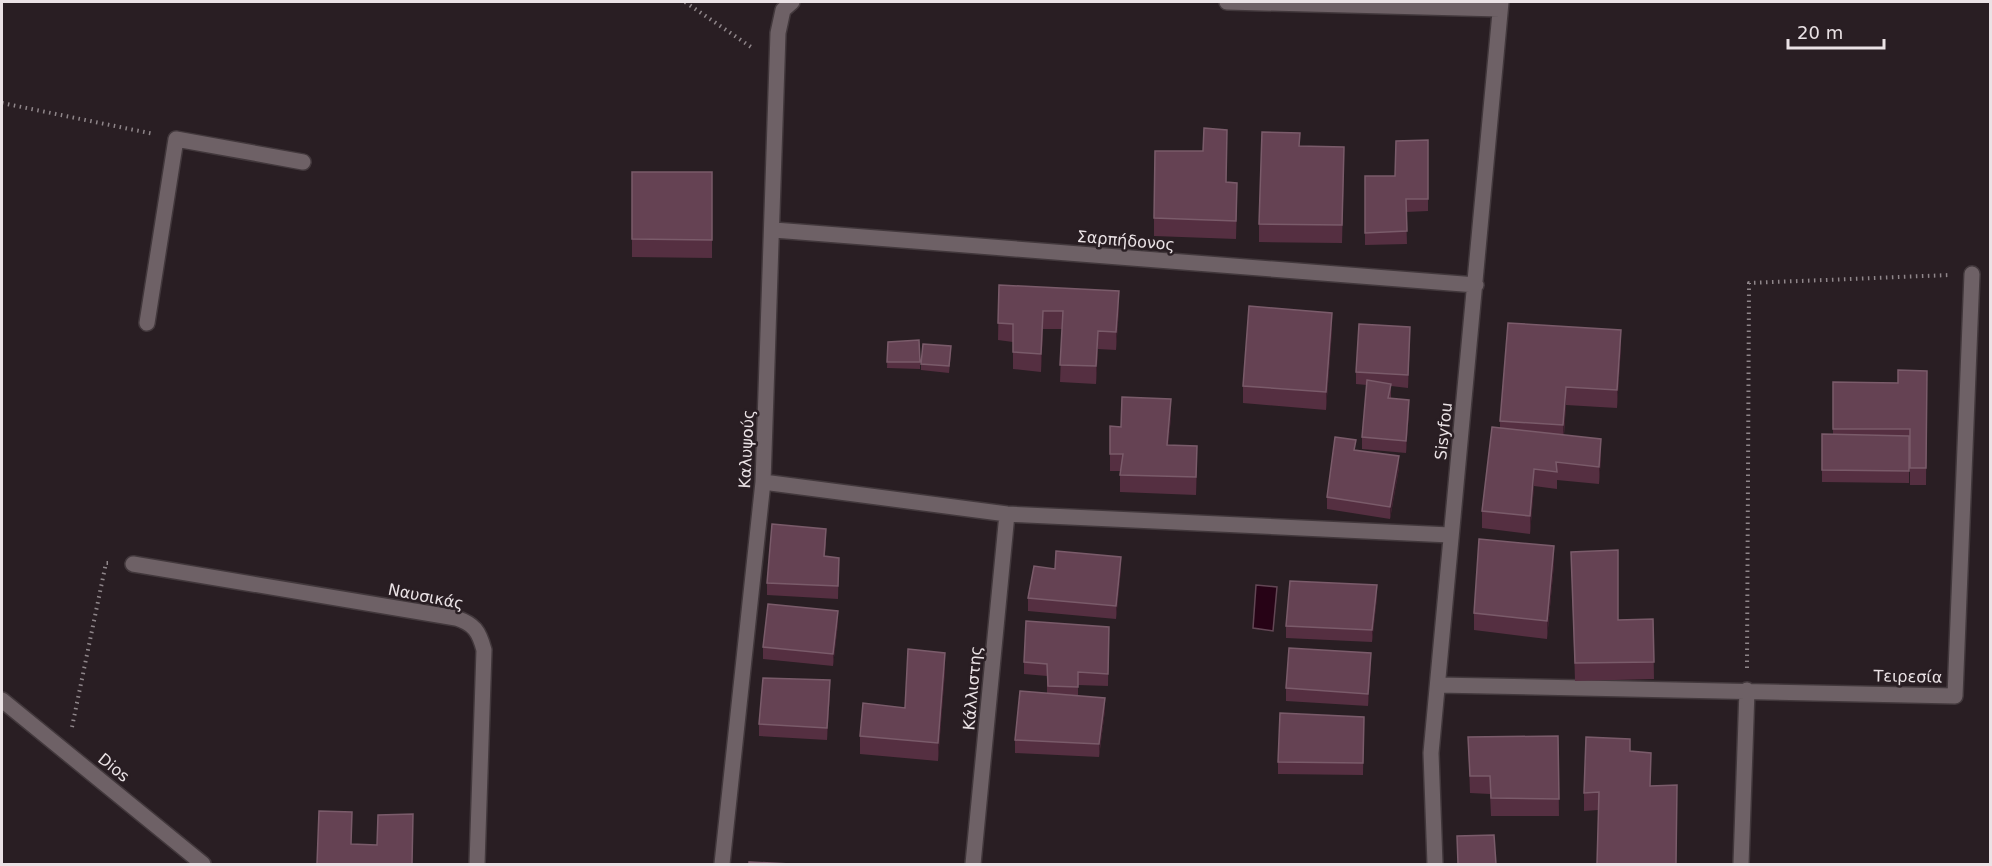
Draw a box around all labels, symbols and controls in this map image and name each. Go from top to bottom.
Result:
scale bar [1788,12,1884,50]
text: 20 m [1797,22,1843,43]
street label: Σαρπήδονος [1076,227,1176,254]
street label: Sisyfou [1431,401,1456,461]
street label: Καλυψούς [735,409,758,489]
street label: Ναυσικάς [386,580,465,613]
street label: Κάλλιστης [959,645,986,731]
street label: Τειρεσία [1872,666,1943,687]
street label: Dios [94,749,133,786]

